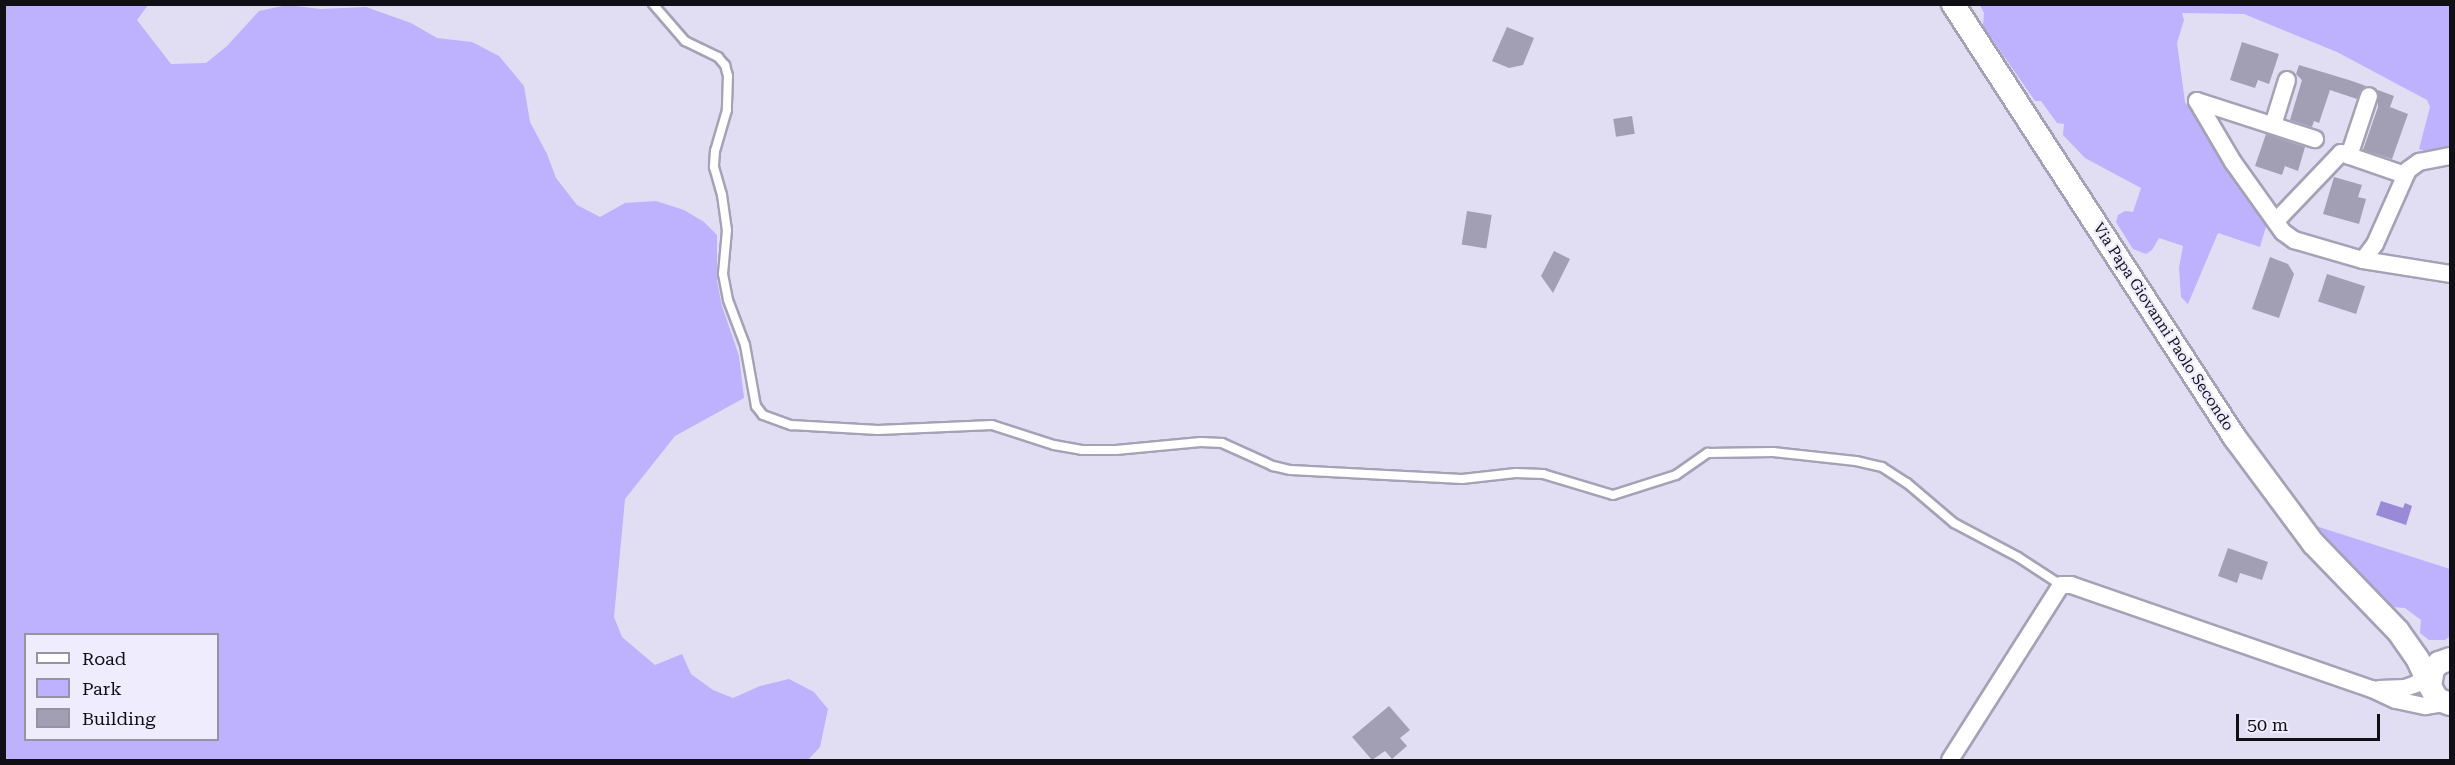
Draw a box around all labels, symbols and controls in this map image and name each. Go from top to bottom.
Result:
street label: Via Papa Giovanni Paolo Secondo [2089,220,2237,434]
legend [24,633,219,741]
text: Road [82,648,126,669]
text: Park [82,678,122,699]
scale bar [2239,702,2383,740]
text: Building [82,708,156,729]
text: 50 m [2247,714,2288,735]

